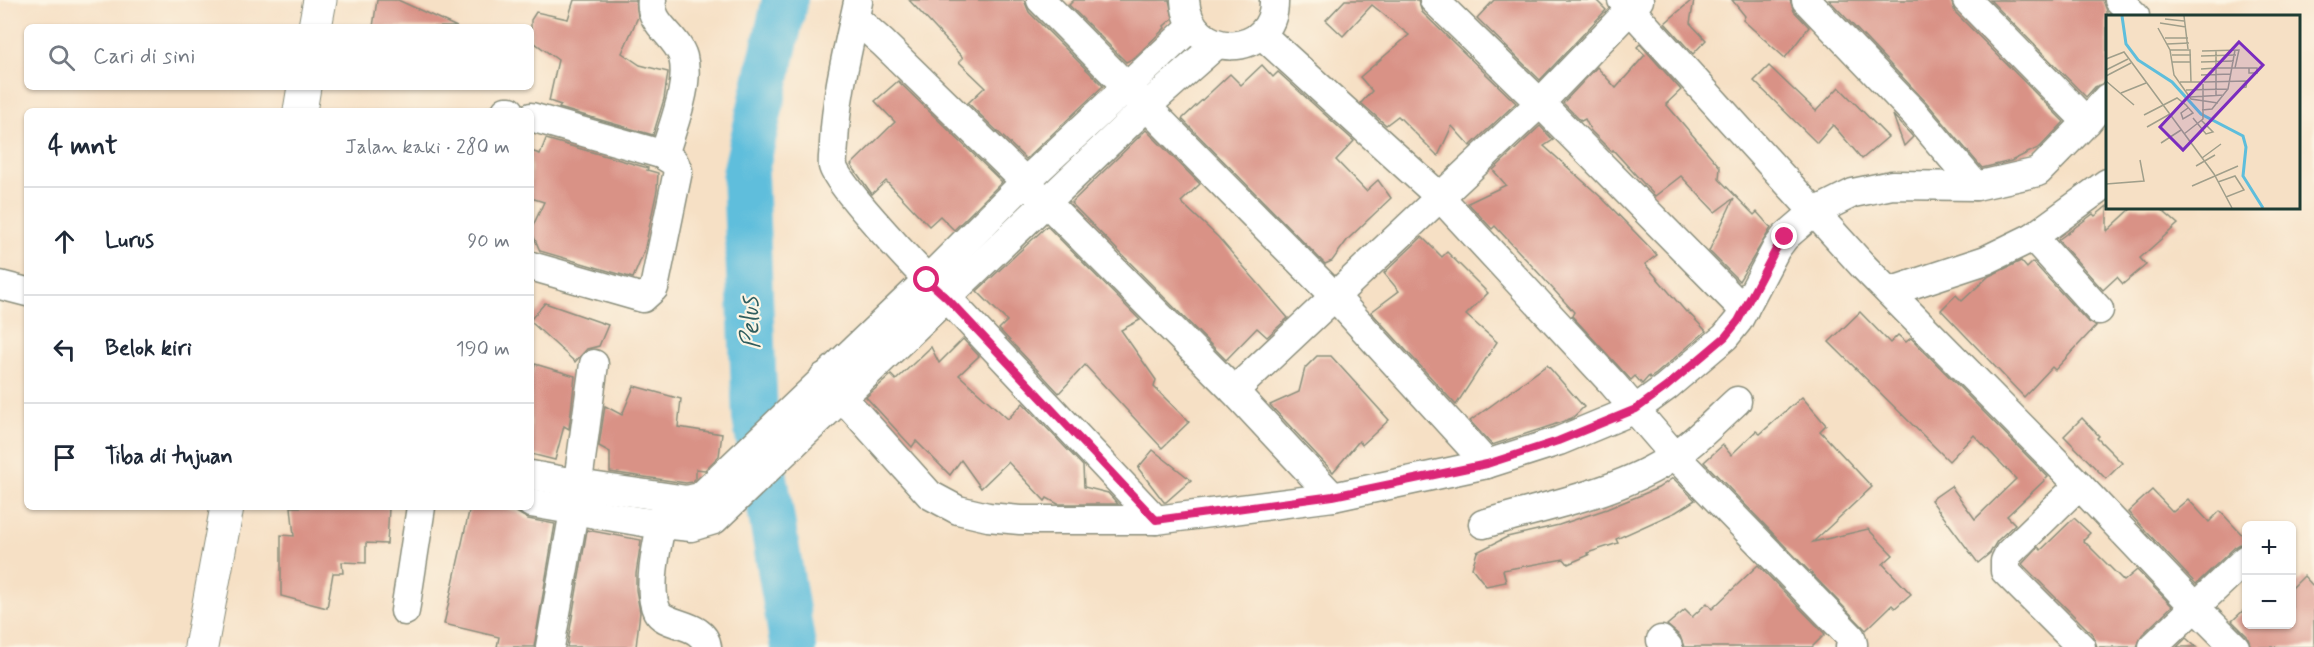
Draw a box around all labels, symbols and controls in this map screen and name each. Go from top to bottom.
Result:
inset map [2106,15,2299,208]
search box [24,24,534,90]
icon: search [45,41,78,74]
text: Cari di sini [93,43,195,71]
text: 4 mnt [48,130,118,164]
text: Jalan kaki · 280 m [345,134,510,161]
route end [1771,223,1797,249]
icon: ahead [48,225,81,258]
text: Lurus [105,227,154,255]
text: 90 m [467,228,510,255]
route start [913,266,939,292]
water label: Pelus [733,294,769,350]
icon: left [48,333,81,366]
text: Belok kiri [105,335,192,363]
text: 190 m [456,336,510,363]
icon: arrive [48,441,81,474]
text: Tiba di tujuan [105,443,233,471]
map controls [2242,521,2296,629]
button: + [2242,521,2296,575]
button: − [2242,575,2296,629]

